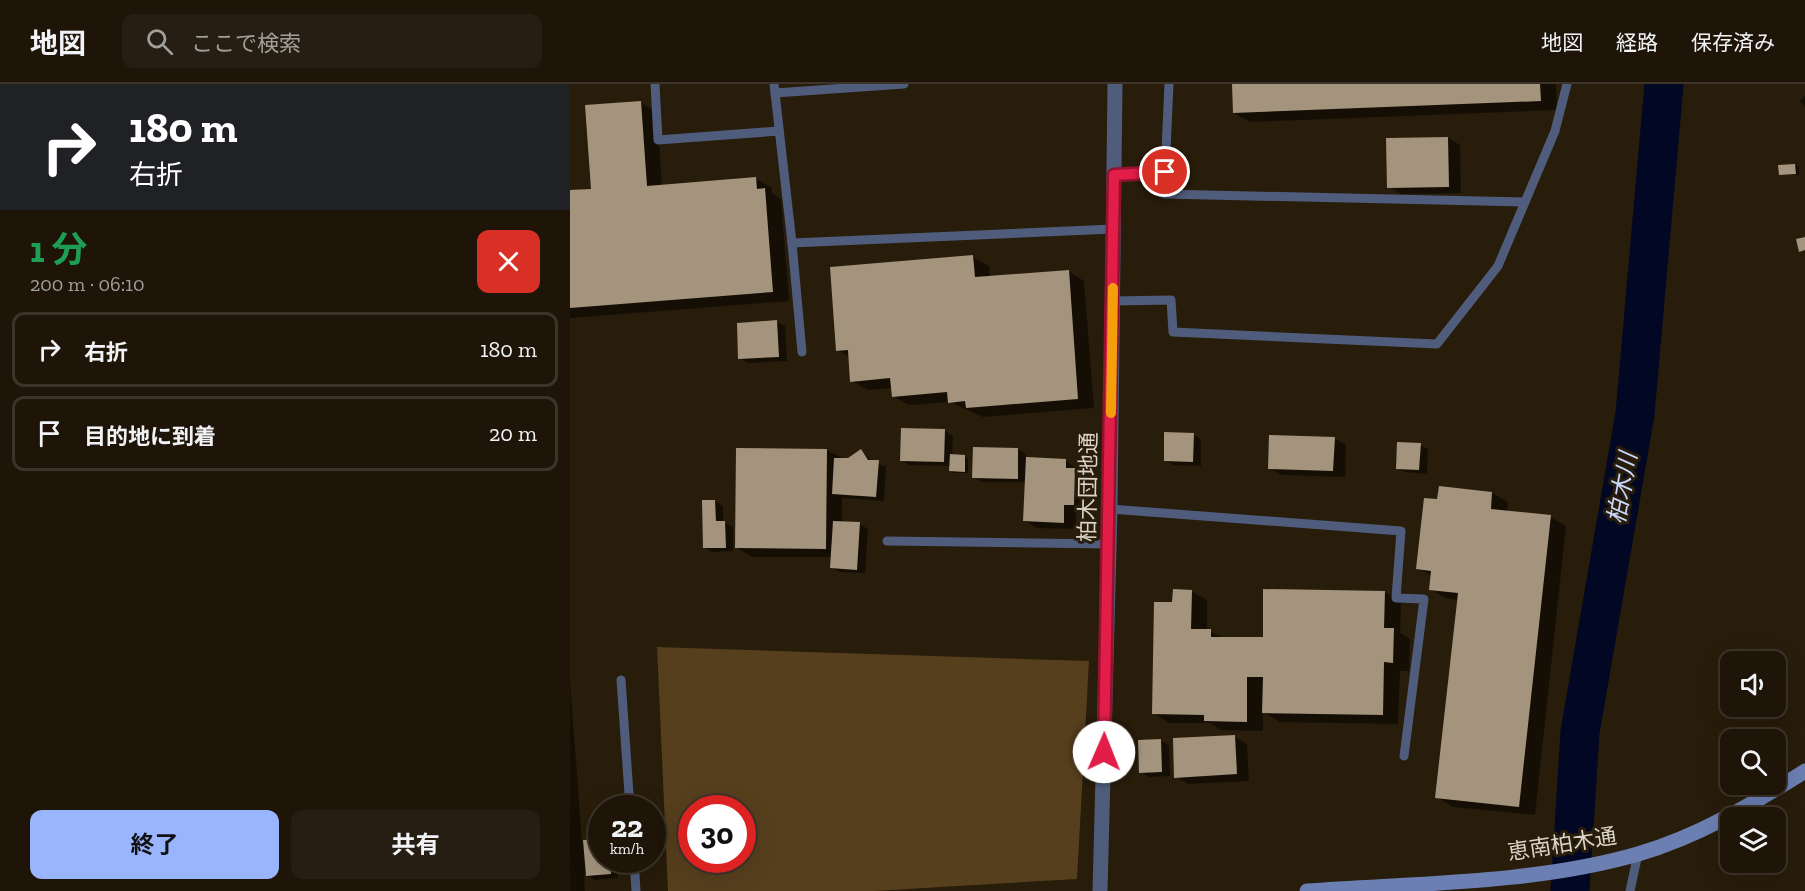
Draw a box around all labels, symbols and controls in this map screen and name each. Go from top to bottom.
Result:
search box [122,14,542,68]
icon: search [143,25,176,58]
text: 地図 [30,27,86,60]
text: ここで検索 [191,30,301,57]
text: 地図 [1541,30,1583,55]
text: 経路 [1616,30,1658,55]
text: 保存済み [1691,30,1775,55]
text: 180 m [129,102,237,153]
icon: right [30,108,108,186]
pin [1139,146,1190,197]
icon: arrive [1148,155,1181,188]
text: 右折 [129,159,183,191]
text: 1 分 [30,228,87,271]
button: close [477,230,540,293]
text: 200 m · 06:10 [30,272,144,296]
icon: right [33,333,66,366]
text: 180 m [480,336,537,363]
text: 右折 [84,339,128,366]
icon: arrive [33,417,66,450]
text: 20 m [489,420,537,447]
text: 目的地に到着 [84,423,216,450]
street label: 柏木団地通 [1074,432,1102,542]
water label: 柏木川 [1601,447,1643,526]
map controls [1720,651,1786,873]
button: sound [1720,651,1786,717]
position arrow [1072,720,1136,784]
button: search [1720,729,1786,795]
speed limit sign: 30 [678,795,756,873]
button: layers [1720,807,1786,873]
text: 22 [611,809,643,845]
button: 終了 [30,810,279,879]
button: 共有 [291,810,540,879]
street label: 恵南柏木通 [1506,822,1618,866]
text: km/h [610,840,644,858]

